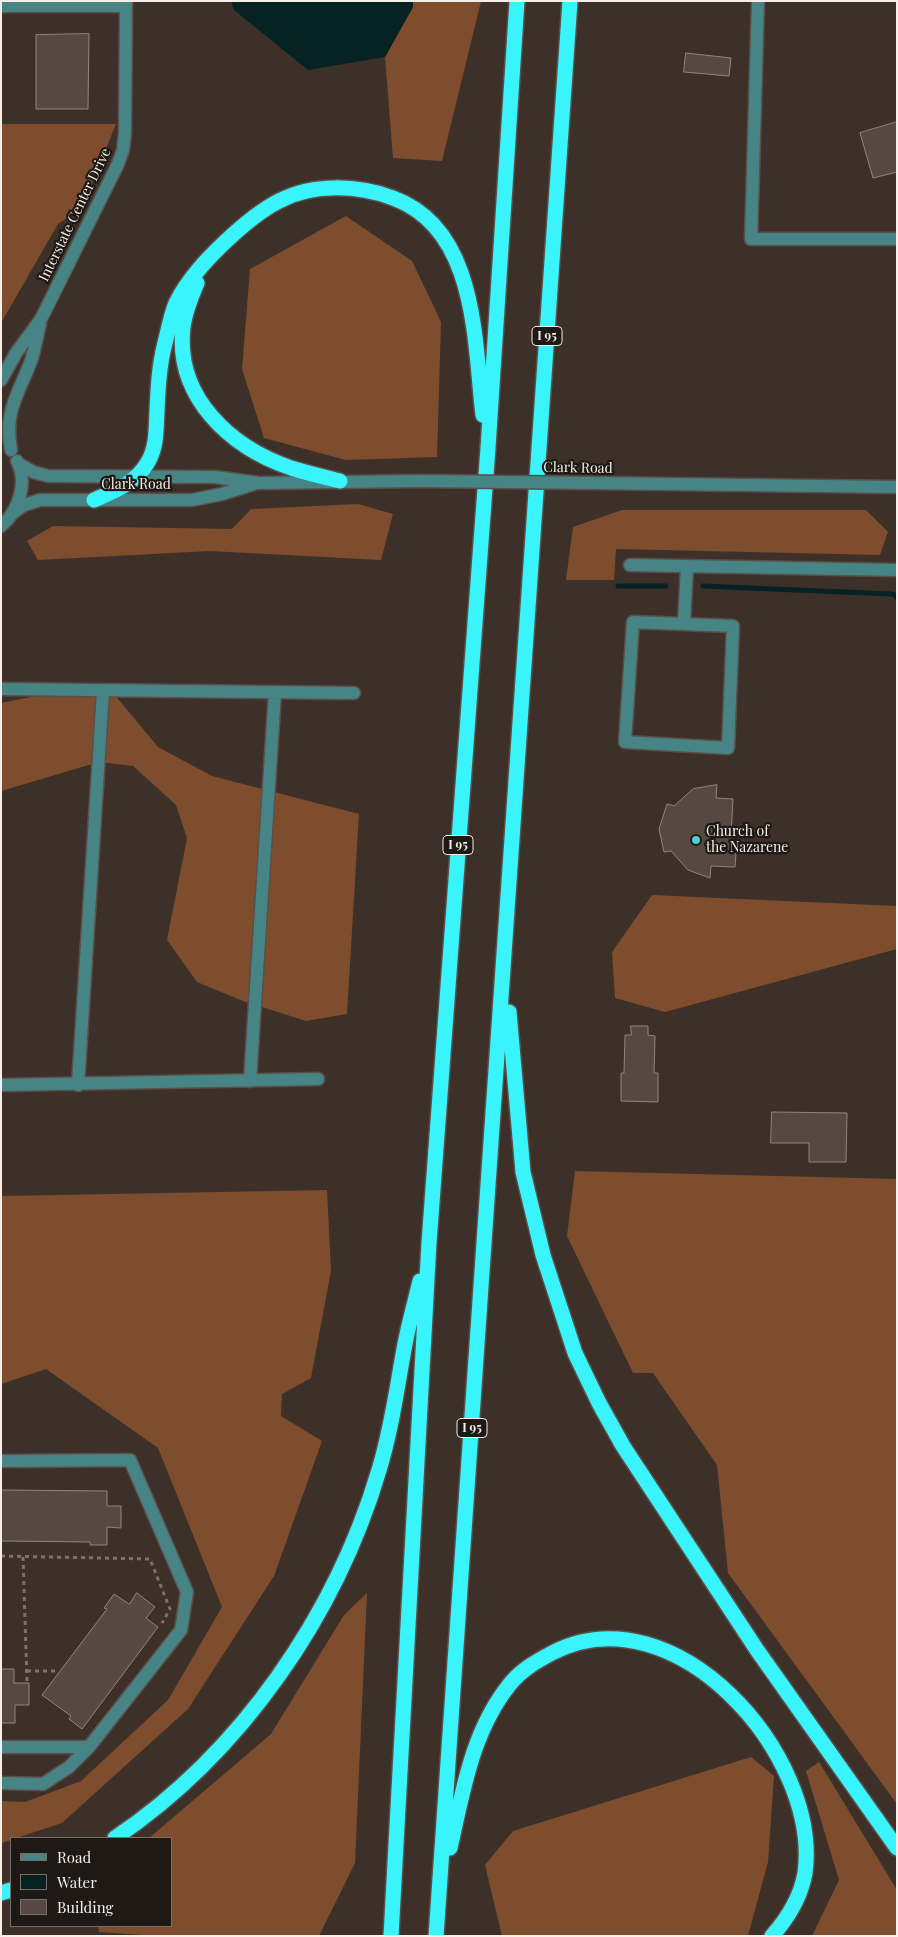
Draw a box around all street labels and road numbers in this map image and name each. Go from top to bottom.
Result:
street label: Interstate Center Drive [35,146,115,284]
road number: I 95 [532,326,562,346]
street label: Clark Road [543,459,613,477]
street label: Clark Road [101,477,171,493]
road number: I 95 [443,836,473,854]
road number: I 95 [457,1419,487,1438]

